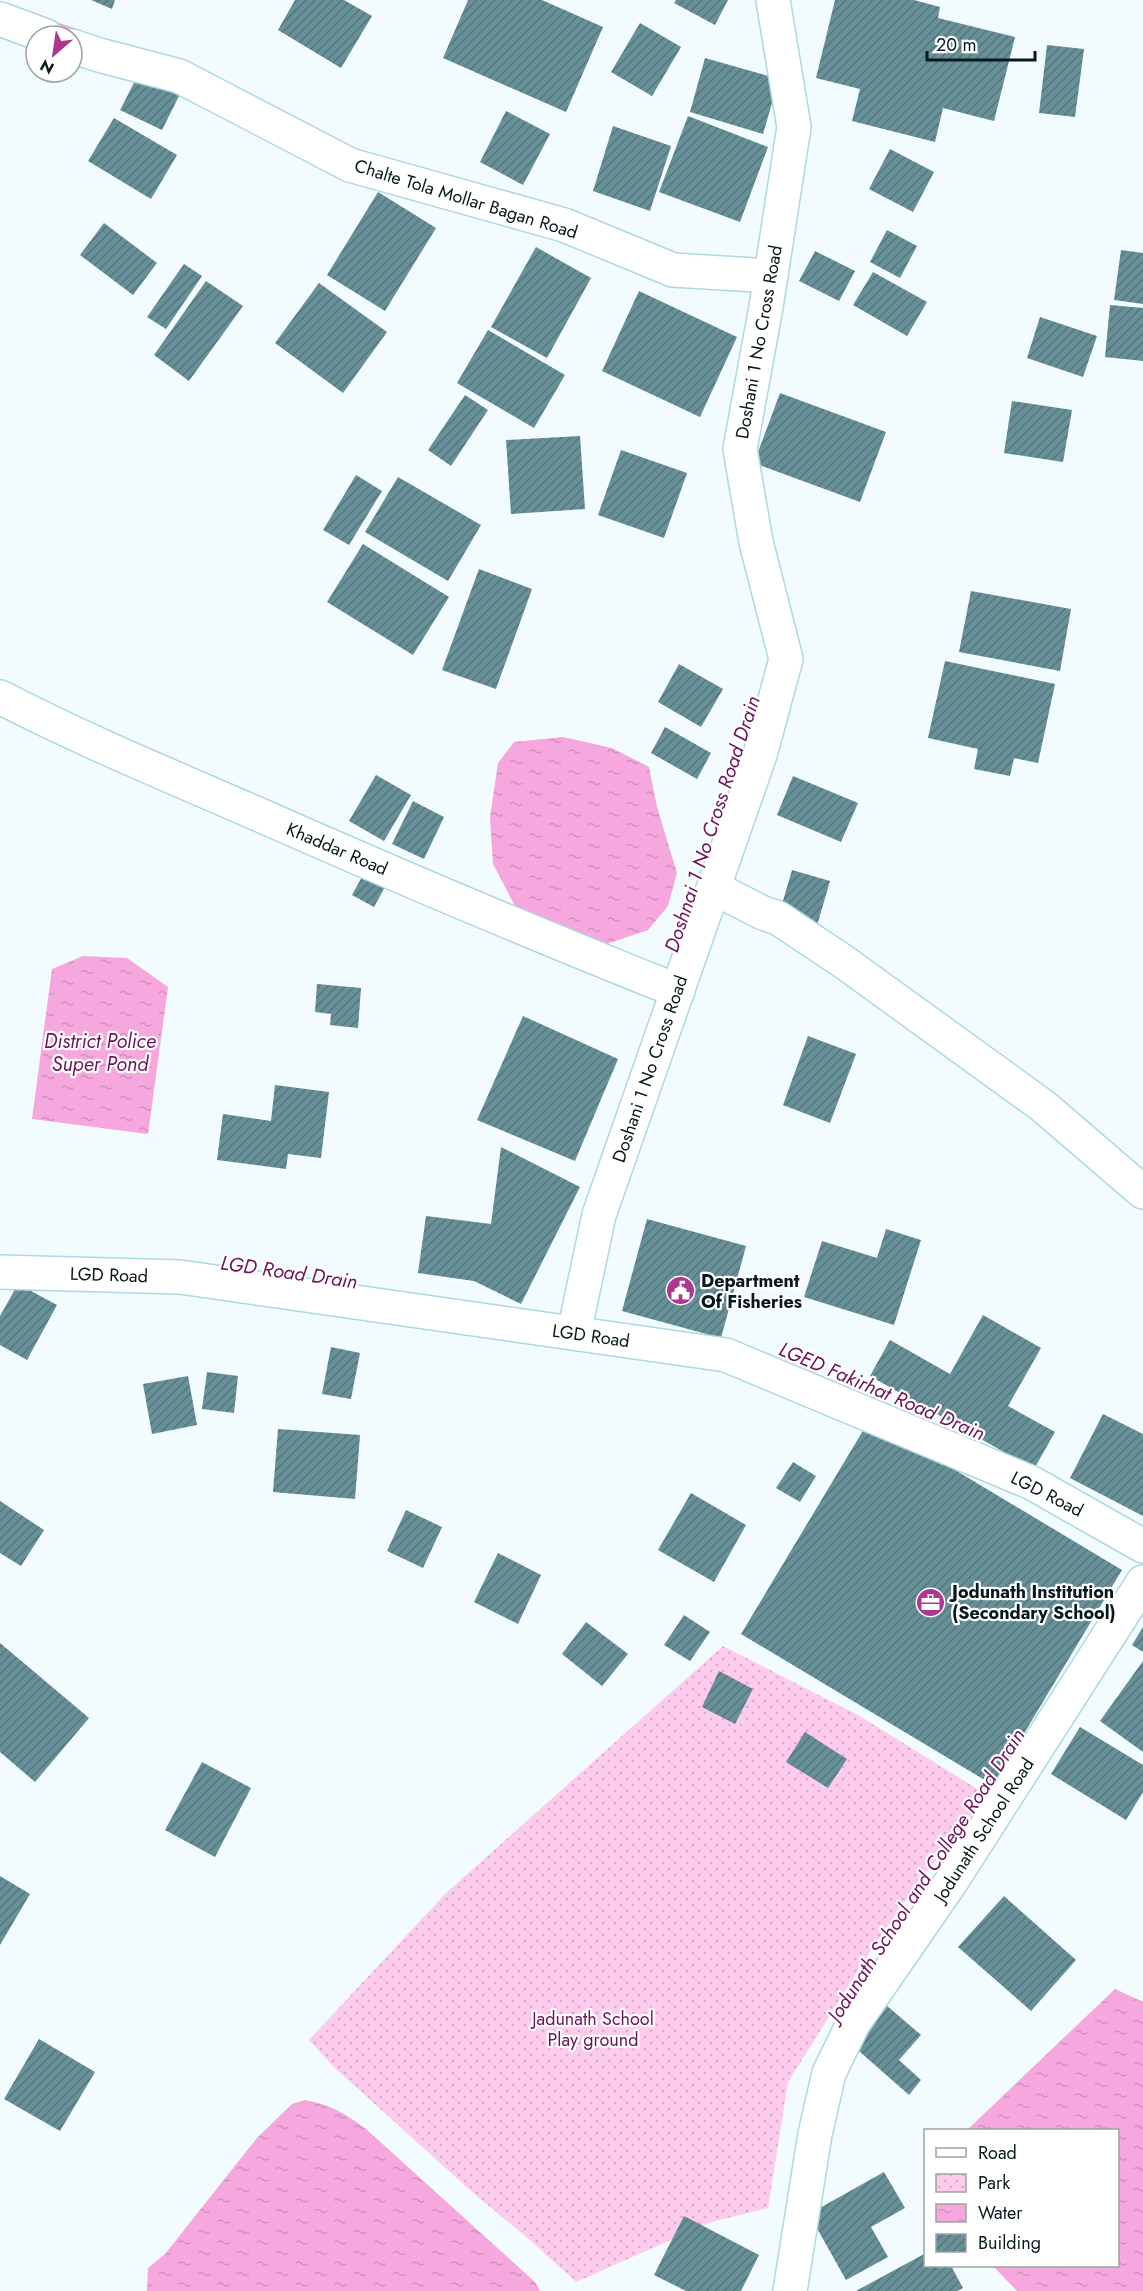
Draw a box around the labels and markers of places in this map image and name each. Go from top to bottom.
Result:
place label: Department Of Fisheries [701,1268,802,1315]
public building icon: Department Of Fisheries [664,1275,696,1307]
place label: Jodunath Institution (Secondary School) [949,1579,1116,1626]
office icon: Jodunath Institution (Secondary School) [915,1586,947,1618]

